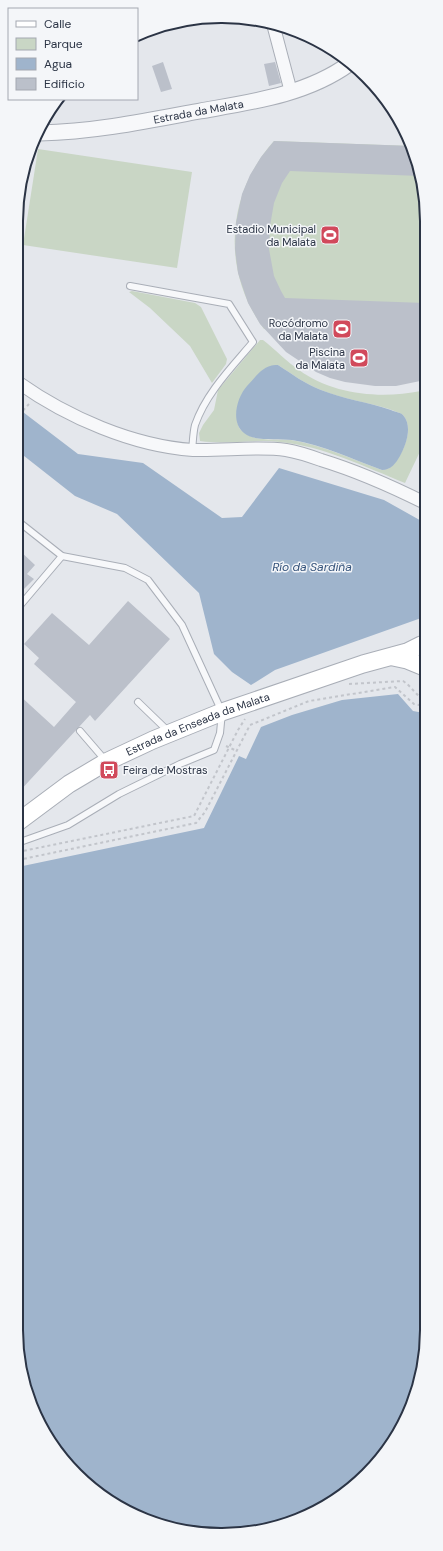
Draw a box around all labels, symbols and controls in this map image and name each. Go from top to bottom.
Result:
legend [8,8,138,100]
text: Calle [44,16,71,32]
text: Parque [44,36,83,52]
text: Agua [44,56,72,72]
text: Edificio [44,76,85,92]
street label: Estrada da Malata [152,96,245,127]
place label: Estadio Municipal da Malata [226,222,316,249]
sports icon: Estadio Municipal da Malata [319,224,341,246]
place label: Rocódromo da Malata [269,316,328,343]
sports icon: Rocódromo da Malata [331,318,353,340]
place label: Piscina da Malata [295,345,345,372]
sports icon: Piscina da Malata [348,347,370,369]
water label: Río da Sardiña [272,559,352,575]
street label: Estrada da Enseada da Malata [124,689,271,759]
bus stop icon: Feira de Mostras [98,759,120,781]
place label: Feira de Mostras [123,763,208,777]

